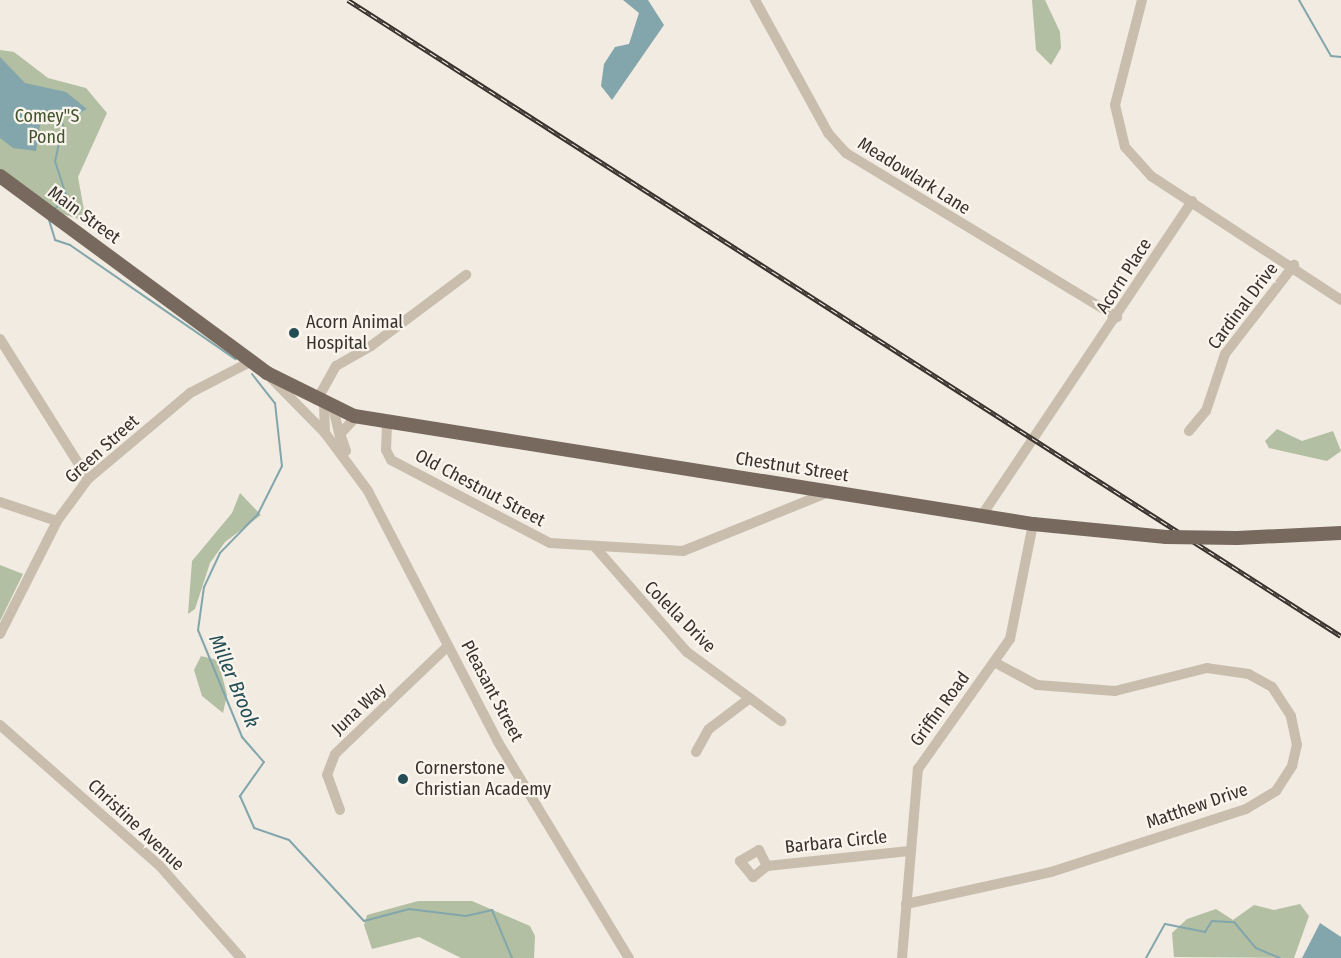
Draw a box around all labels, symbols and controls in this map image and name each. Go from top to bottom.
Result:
park label: Comey"S Pond [15,106,79,148]
street label: Meadowlark Lane [854,133,974,219]
street label: Main Street [44,182,124,248]
street label: Acorn Place [1092,234,1156,318]
street label: Cardinal Drive [1203,258,1283,354]
place label: Acorn Animal Hospital [306,312,403,354]
marker: Acorn Animal Hospital [287,326,301,340]
street label: Green Street [61,410,143,488]
street label: Old Chestnut Street [411,445,549,531]
street label: Chestnut Street [734,447,850,487]
street label: Colella Drive [640,577,720,657]
water label: Miller Brook [204,631,264,731]
street label: Pleasant Street [456,637,528,745]
street label: Griffin Road [906,667,974,751]
street label: Juna Way [327,678,391,740]
place label: Cornerstone Christian Academy [415,758,551,800]
marker: Cornerstone Christian Academy [396,772,410,786]
street label: Christine Avenue [83,775,189,875]
street label: Matthew Drive [1143,779,1251,833]
street label: Barbara Circle [784,826,888,858]

